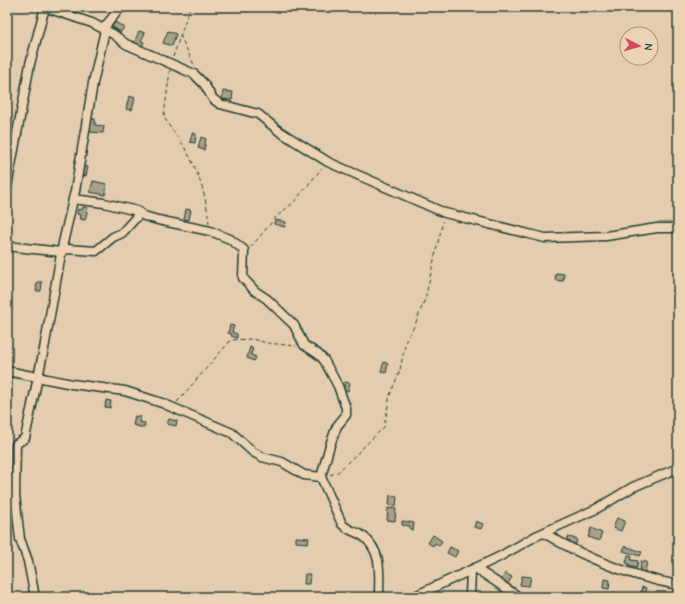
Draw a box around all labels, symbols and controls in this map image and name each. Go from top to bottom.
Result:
north arrow [619,26,659,66]
text: N [642,43,655,51]

